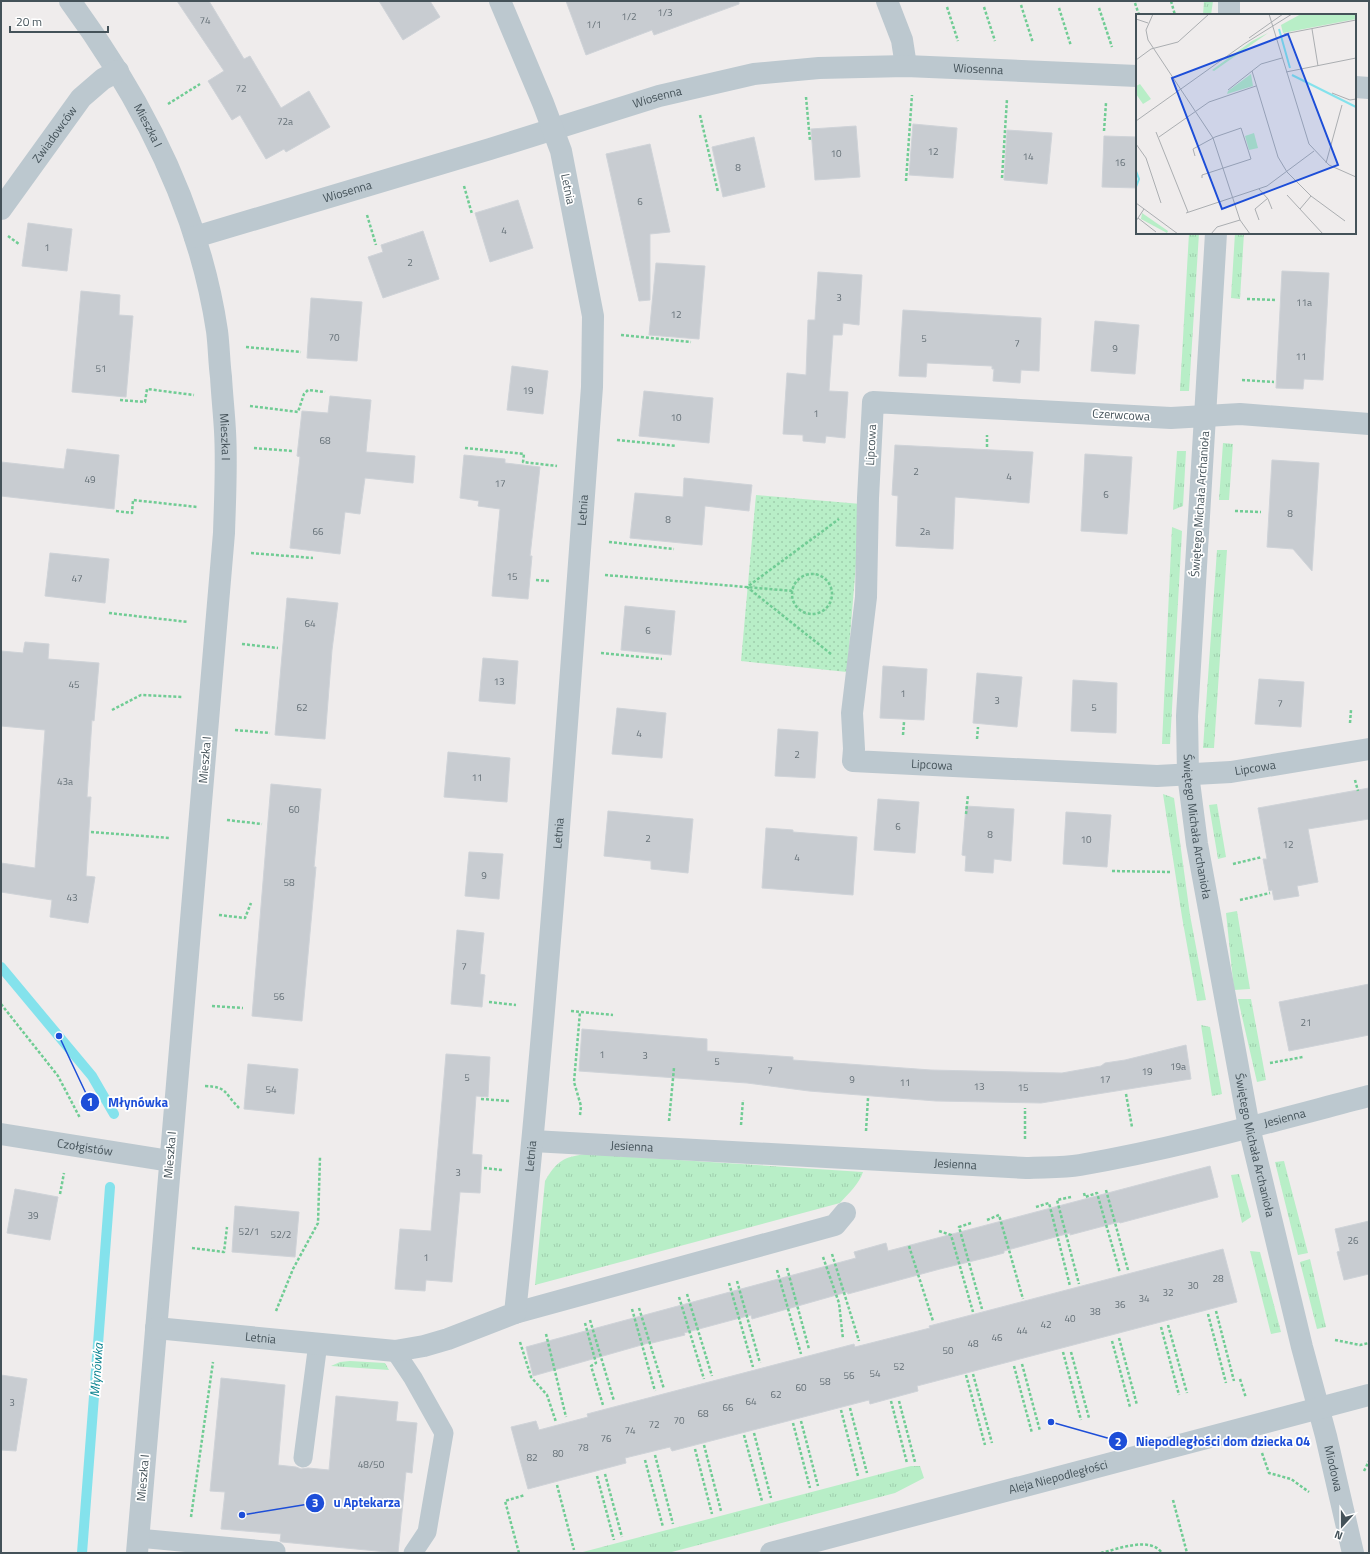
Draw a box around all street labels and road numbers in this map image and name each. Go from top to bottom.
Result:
street label: Wiosenna [953,58,1004,79]
street label: Wiosenna [630,81,684,113]
street label: Mieszka I [129,100,168,150]
street label: Zwiadowców [27,102,82,167]
street label: Letnia [556,172,581,206]
street label: Wiosenna [320,175,374,207]
street label: Czerwcowa [1092,404,1150,425]
street label: Mieszka I [215,413,236,460]
street label: Lipcowa [860,424,881,466]
street label: Świętego Michała Archanioła [1185,430,1214,578]
street label: Letnia [572,494,593,526]
street label: Mieszka I [193,736,216,784]
street label: Lipcowa [911,754,953,775]
street label: Świętego Michała Archanioła [1179,754,1217,901]
street label: Lipcowa [1233,755,1277,780]
street label: Letnia [547,817,569,850]
street label: Świętego Michała Archanioła [1230,1072,1280,1219]
street label: Jesienna [1262,1103,1308,1132]
street label: Mieszka I [158,1131,181,1179]
street label: Czołgistów [56,1133,114,1161]
street label: Jesienna [610,1135,654,1157]
street label: Letnia [519,1140,541,1173]
street label: Jesienna [934,1153,977,1174]
street label: Letnia [244,1327,277,1349]
street label: Miodowa [1319,1443,1349,1493]
street label: Mieszka I [131,1454,154,1502]
street label: Aleja Niepodległości [1006,1454,1110,1499]

